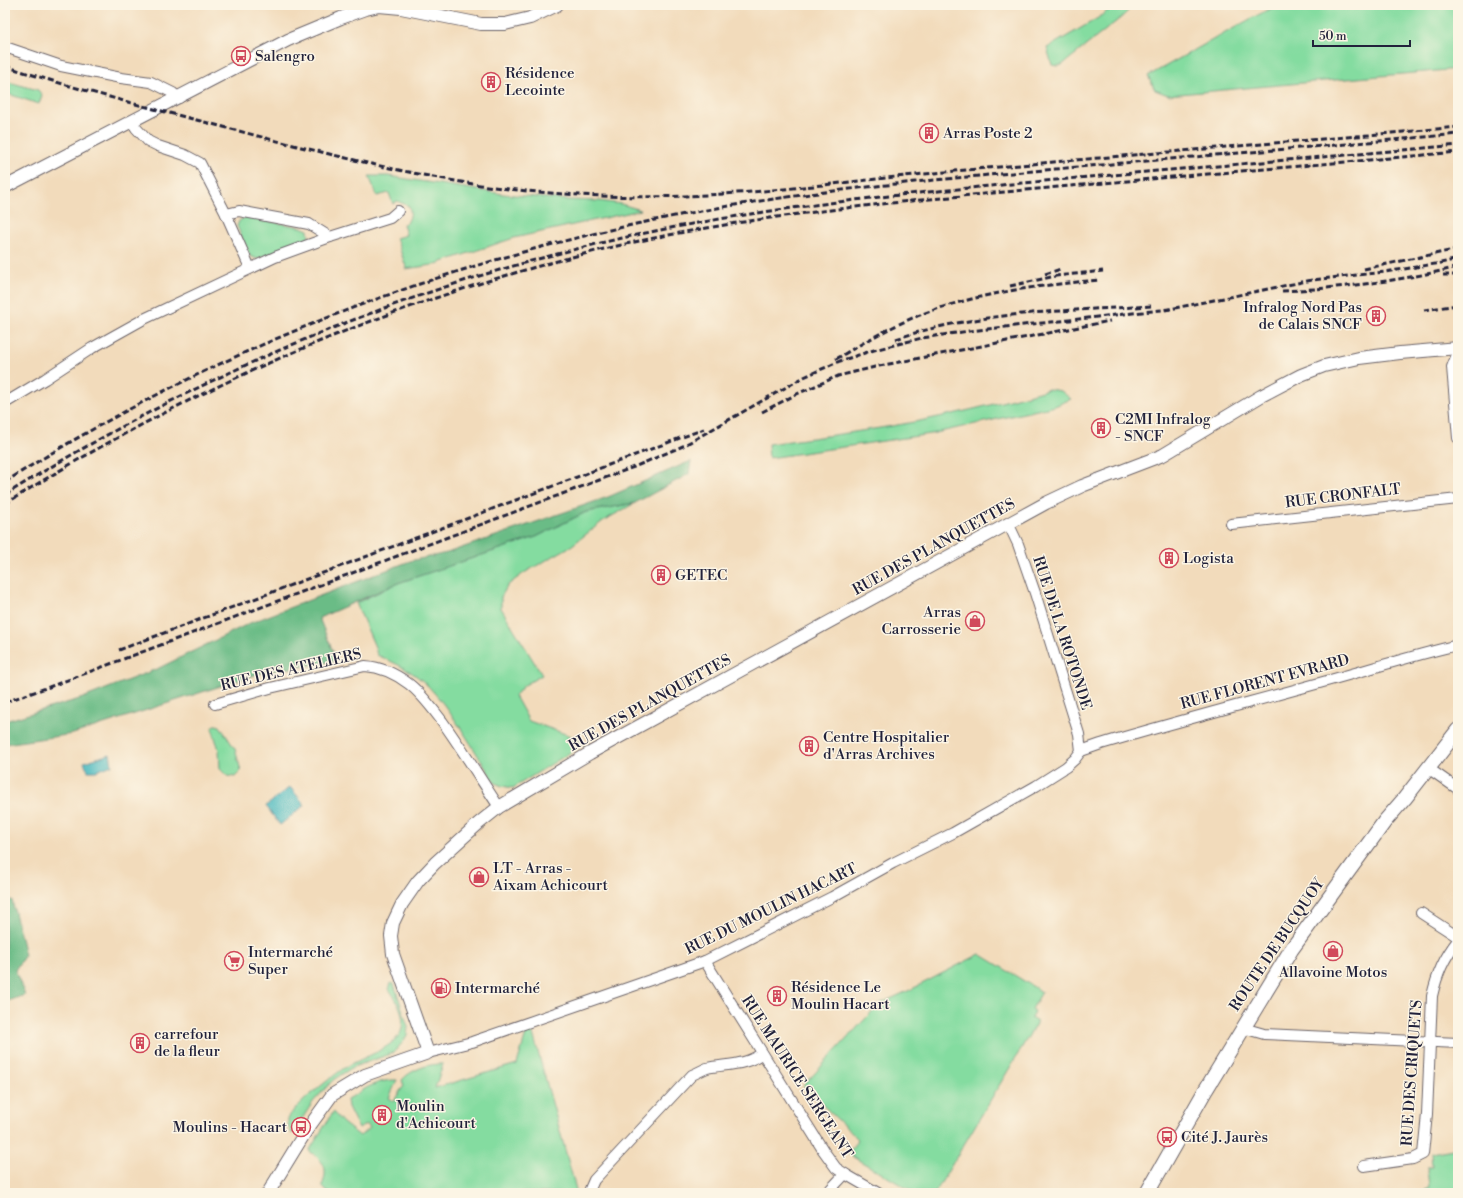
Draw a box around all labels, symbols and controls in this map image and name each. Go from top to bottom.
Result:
scale bar [1313,22,1410,48]
text: 50 m [1319,29,1347,44]
bus stop icon: Salengro [230,45,252,67]
place label: Salengro [255,47,315,66]
place label: Résidence Lecointe [505,64,575,100]
building icon: Résidence Lecointe [480,71,502,93]
building icon: Arras Poste 2 [918,122,940,144]
place label: Arras Poste 2 [942,124,1033,143]
place label: Infralog Nord Pas de Calais SNCF [1243,298,1362,334]
building icon: Infralog Nord Pas de Calais SNCF [1365,305,1387,327]
place label: C2MI Infralog - SNCF [1115,410,1211,446]
building icon: C2MI Infralog - SNCF [1090,417,1112,439]
street label: RUE CRONFALT [1284,479,1402,513]
street label: RUE DES PLANQUETTES [849,494,1019,600]
building icon: Logista [1158,547,1180,569]
place label: Logista [1183,549,1234,568]
street label: RUE DE LA ROTONDE [1028,554,1096,712]
building icon: GETEC [650,564,672,586]
place label: GETEC [675,566,727,585]
place label: Arras Carrosserie [882,603,961,639]
shop icon: Arras Carrosserie [964,610,986,632]
street label: RUE DES ATELIERS [219,645,363,695]
street label: RUE DES PLANQUETTES [565,650,735,756]
street label: RUE FLORENT EVRARD [1178,650,1352,714]
place label: Centre Hospitalier d'Arras Archives [823,728,950,764]
building icon: Centre Hospitalier d'Arras Archives [798,735,820,757]
place label: LT - Arras - Aixam Achicourt [492,859,609,895]
street label: RUE DU MOULIN HACART [682,859,861,959]
shop icon: LT - Arras - Aixam Achicourt [468,866,490,888]
street label: ROUTE DE BUCQUOY [1225,874,1329,1015]
shop icon: Allavoine Motos [1322,940,1344,962]
place label: Intermarché Super [248,943,333,979]
supermarket icon: Intermarché Super [223,950,245,972]
place label: Allavoine Motos [1278,963,1387,982]
fuel station icon: Intermarché [430,977,452,999]
place label: Résidence Le Moulin Hacart [791,978,890,1014]
place label: Intermarché [455,979,540,998]
building icon: Résidence Le Moulin Hacart [766,985,788,1007]
street label: RUE MAURICE SERGEANT [737,992,857,1163]
street label: RUE DES CRIQUETS [1397,999,1427,1147]
place label: carrefour de la fleur [154,1025,220,1061]
building icon: carrefour de la fleur [129,1032,151,1054]
place label: Moulin d'Achicourt [396,1097,477,1133]
building icon: Moulin d'Achicourt [371,1104,393,1126]
bus stop icon: Moulins - Hacart [290,1116,312,1138]
place label: Moulins - Hacart [173,1118,288,1137]
bus stop icon: Cité J. Jaurès [1156,1126,1178,1148]
place label: Cité J. Jaurès [1181,1128,1268,1147]

